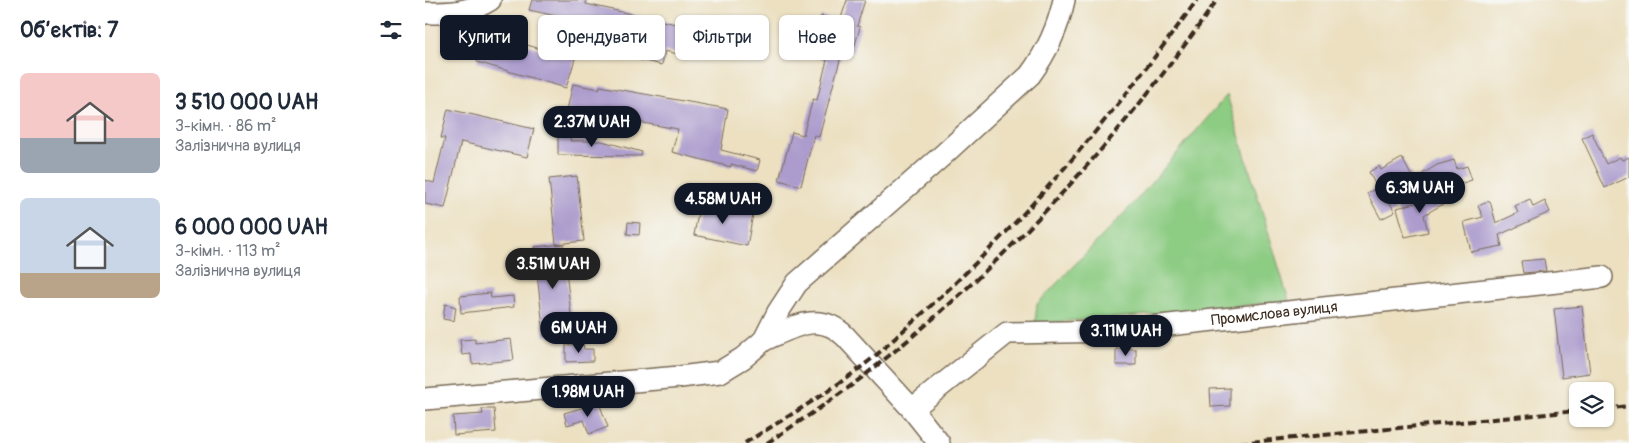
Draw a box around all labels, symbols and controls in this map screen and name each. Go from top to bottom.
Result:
chip: Купити [440,15,528,60]
chip: Орендувати [538,15,665,60]
chip: Фільтри [675,15,769,60]
chip: Нове [779,15,854,60]
icon: filters [377,16,405,44]
text: Об’єктів: 7 [20,17,118,44]
text: 3 510 000 UAH [175,89,318,116]
icon: home [60,93,120,153]
pin: 2.37M UAH [535,106,649,148]
text: 2.37M UAH [554,112,630,132]
text: 3-кімн. · 86 m² [175,116,277,136]
text: Залізнична вулиця [175,136,301,156]
pin: 6.3M UAH [1368,172,1472,214]
text: 6.3M UAH [1386,178,1454,198]
pin: 4.58M UAH [666,182,780,225]
text: 4.58M UAH [685,189,761,209]
text: 6 000 000 UAH [175,214,328,241]
icon: home [60,218,120,278]
text: 3-кімн. · 113 m² [175,241,281,261]
pin: 3.51M UAH [496,248,610,290]
text: 3.51M UAH [516,254,590,274]
text: Залізнична вулиця [175,261,301,281]
street label: Промислова вулиця [1210,297,1338,330]
pin: 6M UAH [538,312,620,354]
pin: 3.11M UAH [1069,314,1183,357]
text: 6M UAH [551,318,607,338]
text: 3.11M UAH [1090,321,1162,341]
pin: 1.98M UAH [531,376,645,418]
text: 1.98M UAH [552,382,624,402]
map controls [1569,382,1614,427]
button: layers [1569,382,1614,427]

